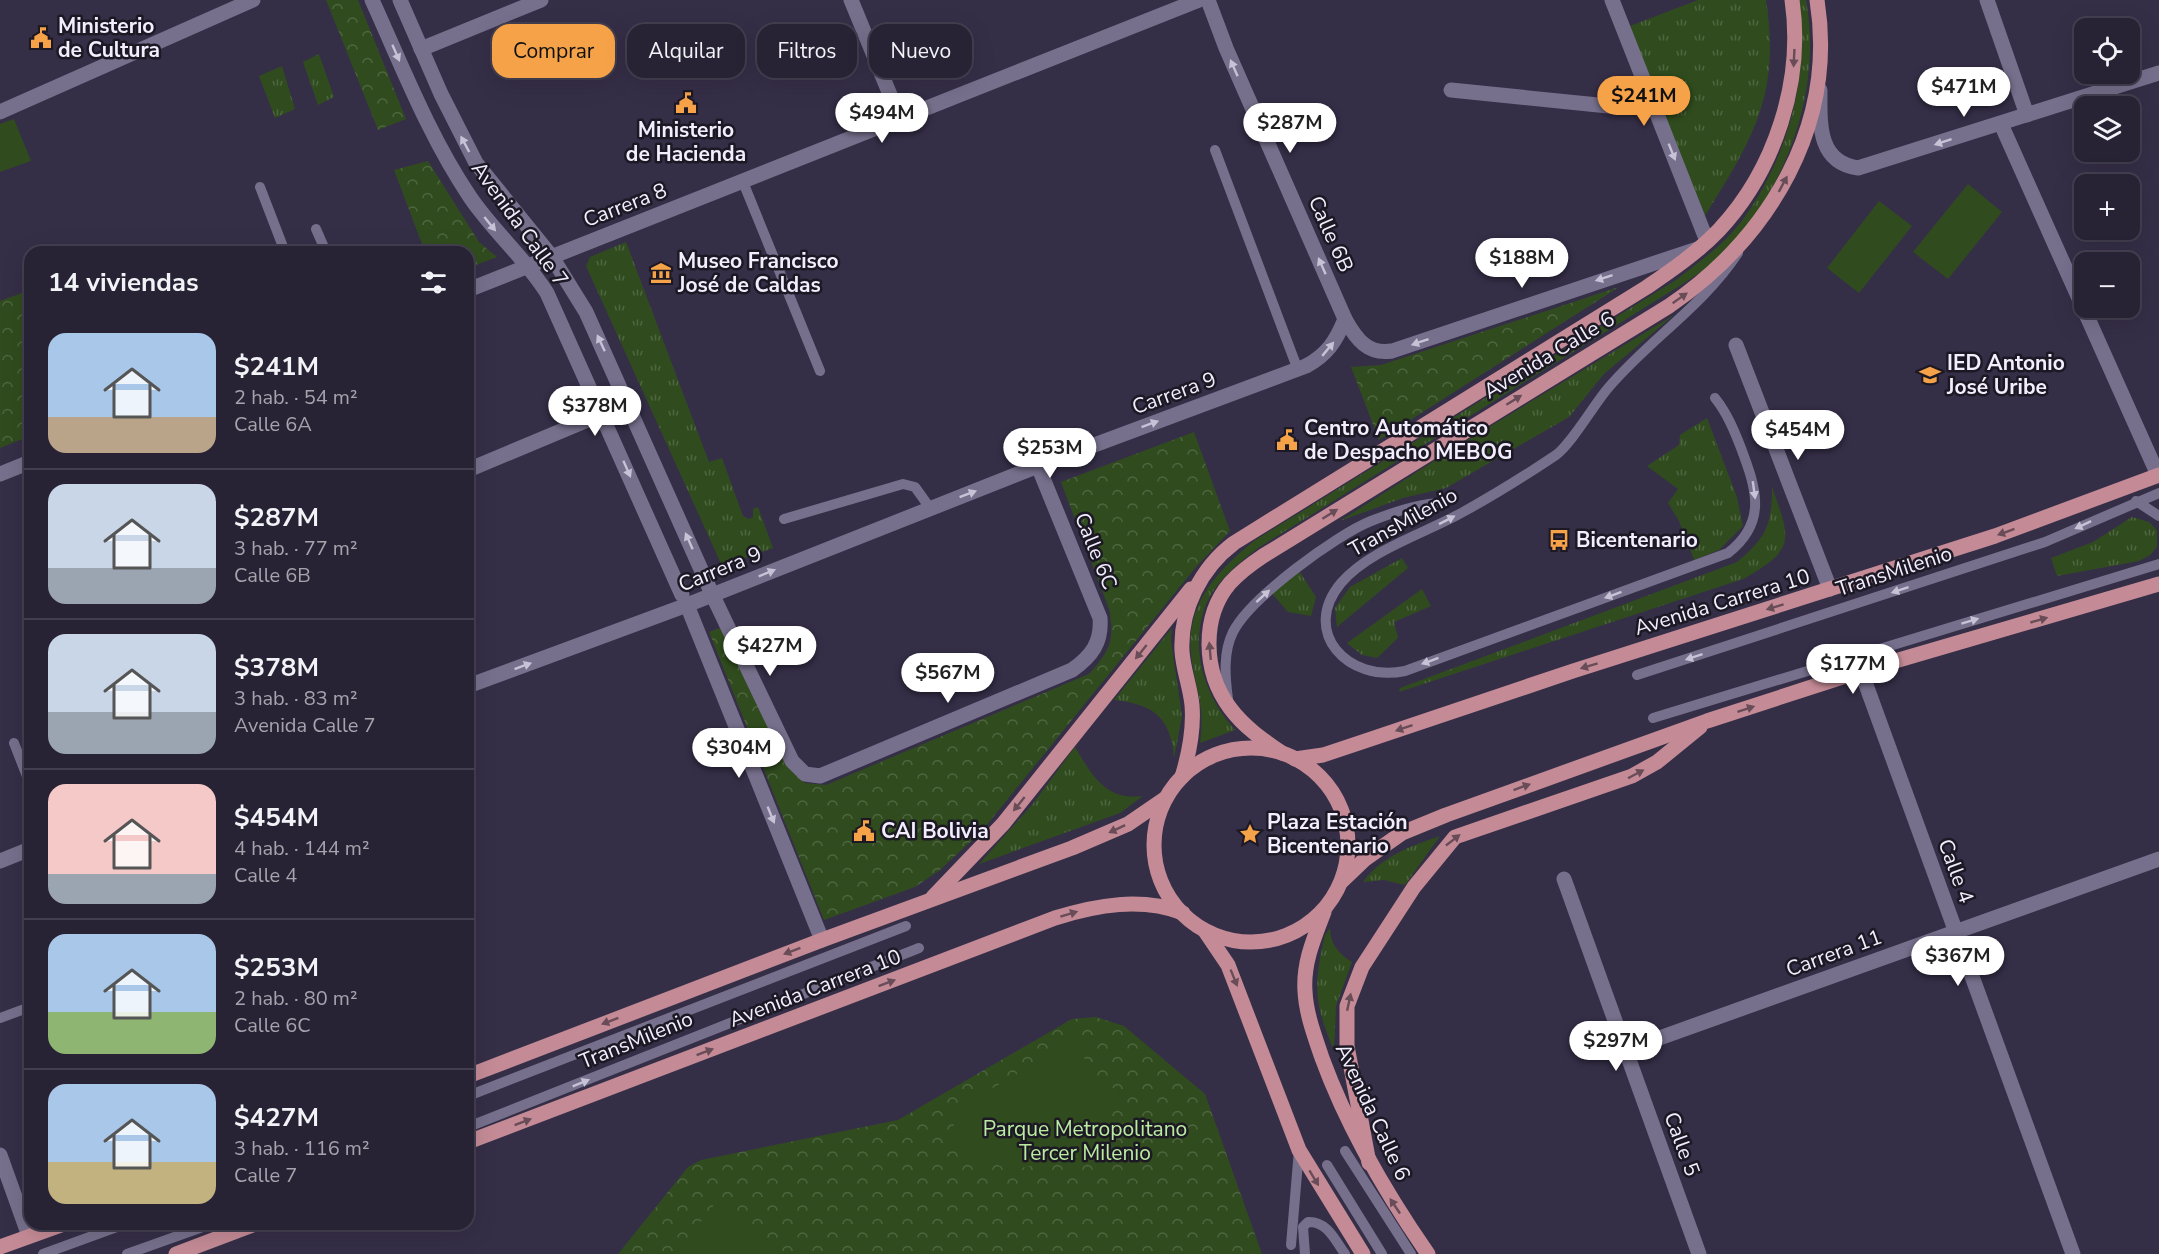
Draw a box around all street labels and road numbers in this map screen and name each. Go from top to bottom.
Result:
street label: Avenida Calle 7 [465,156,575,292]
street label: Carrera 8 [579,176,671,234]
street label: Calle 6B [1302,191,1360,277]
street label: Avenida Calle 6 [1478,305,1620,405]
street label: Carrera 9 [1128,365,1220,421]
street label: TransMilenio [1344,481,1462,563]
street label: Calle 6C [1068,508,1124,594]
street label: TransMilenio [1833,539,1955,603]
street label: Carrera 9 [674,540,766,598]
street label: Avenida Carrera 10 [1631,562,1813,642]
street label: Calle 4 [1931,835,1981,907]
street label: Carrera 11 [1782,923,1886,983]
street label: Avenida Carrera 10 [725,942,905,1034]
street label: TransMilenio [575,1005,697,1075]
street label: Avenida Calle 6 [1329,1039,1417,1185]
street label: Calle 5 [1657,1108,1707,1180]

